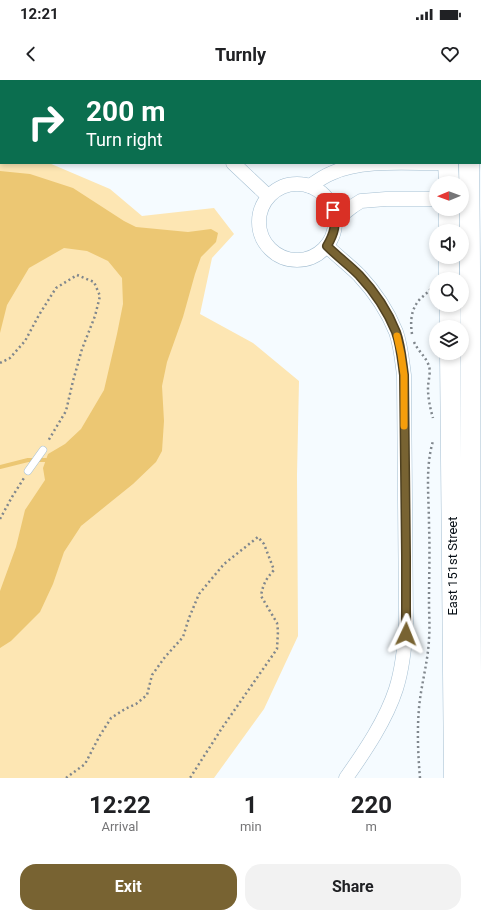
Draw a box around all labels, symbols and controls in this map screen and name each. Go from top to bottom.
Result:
text: 12:21 [20,5,59,23]
icon: back [20,43,42,65]
icon: heart [439,43,461,65]
text: Turnly [215,44,266,65]
text: 200 m [86,95,165,128]
icon: right [20,96,72,148]
text: Turn right [86,129,163,150]
north arrow [429,176,469,216]
map controls [429,176,469,360]
pin [316,193,350,227]
icon: arrive [322,199,344,221]
button: sound [429,224,469,264]
button: search [429,272,469,312]
button: layers [429,320,469,360]
street label: East 151st Street [445,516,460,616]
position arrow [385,613,427,655]
text: 12:22 [89,791,151,819]
text: 1 [244,791,258,819]
text: 220 [351,791,392,819]
text: Arrival [101,819,138,834]
text: min [240,819,262,834]
text: m [366,819,377,834]
button: Exit [20,864,237,910]
button: Share [245,864,461,910]

